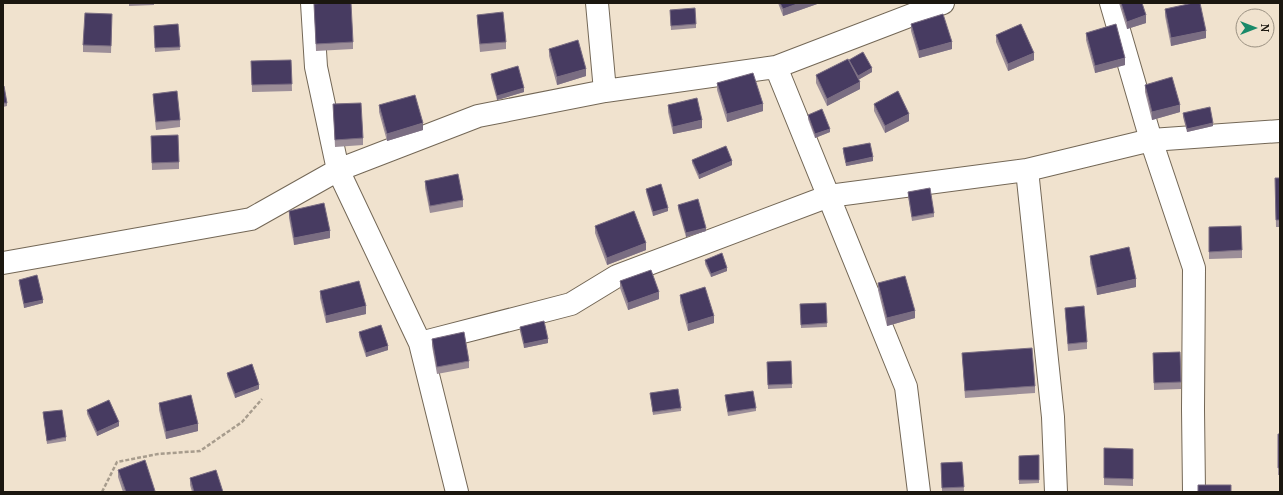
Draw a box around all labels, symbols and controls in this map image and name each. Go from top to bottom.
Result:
north arrow [1235,8,1275,48]
text: N [1258,24,1272,33]

